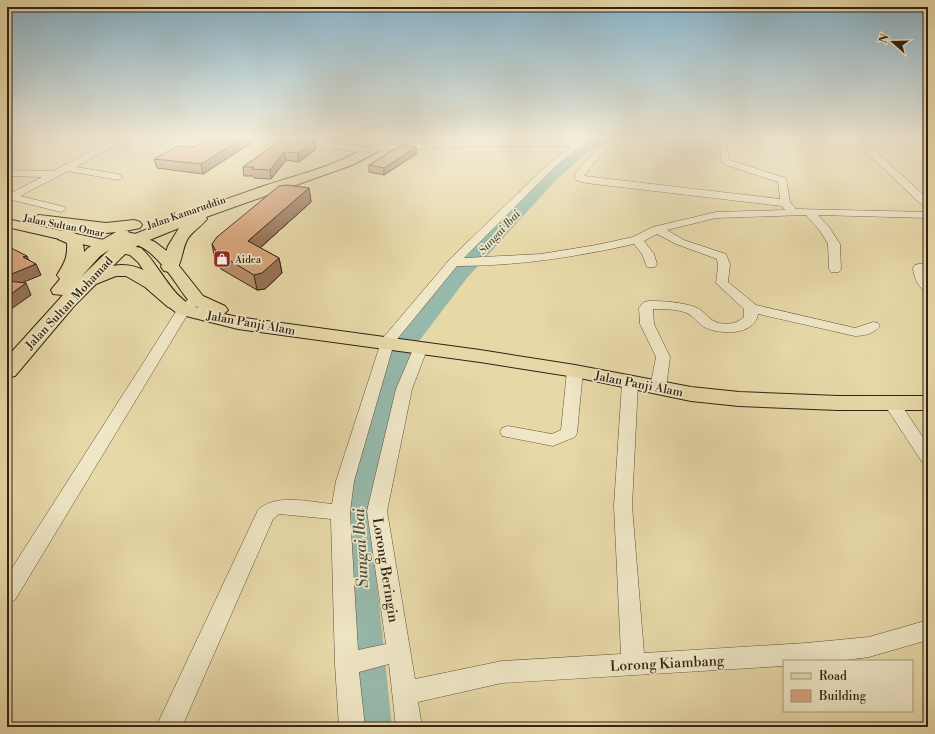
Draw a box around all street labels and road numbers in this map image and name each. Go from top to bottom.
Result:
street label: Jalan Kamaruddin [144,194,227,232]
street label: Jalan Sultan Omar [21,212,106,240]
street label: Jalan Sultan Mohamad [22,254,117,354]
street label: Jalan Panji Alam [204,308,297,339]
street label: Jalan Panji Alam [592,368,685,401]
street label: Lorong Beringin [368,517,402,624]
street label: Lorong Kiambang [610,652,725,676]

